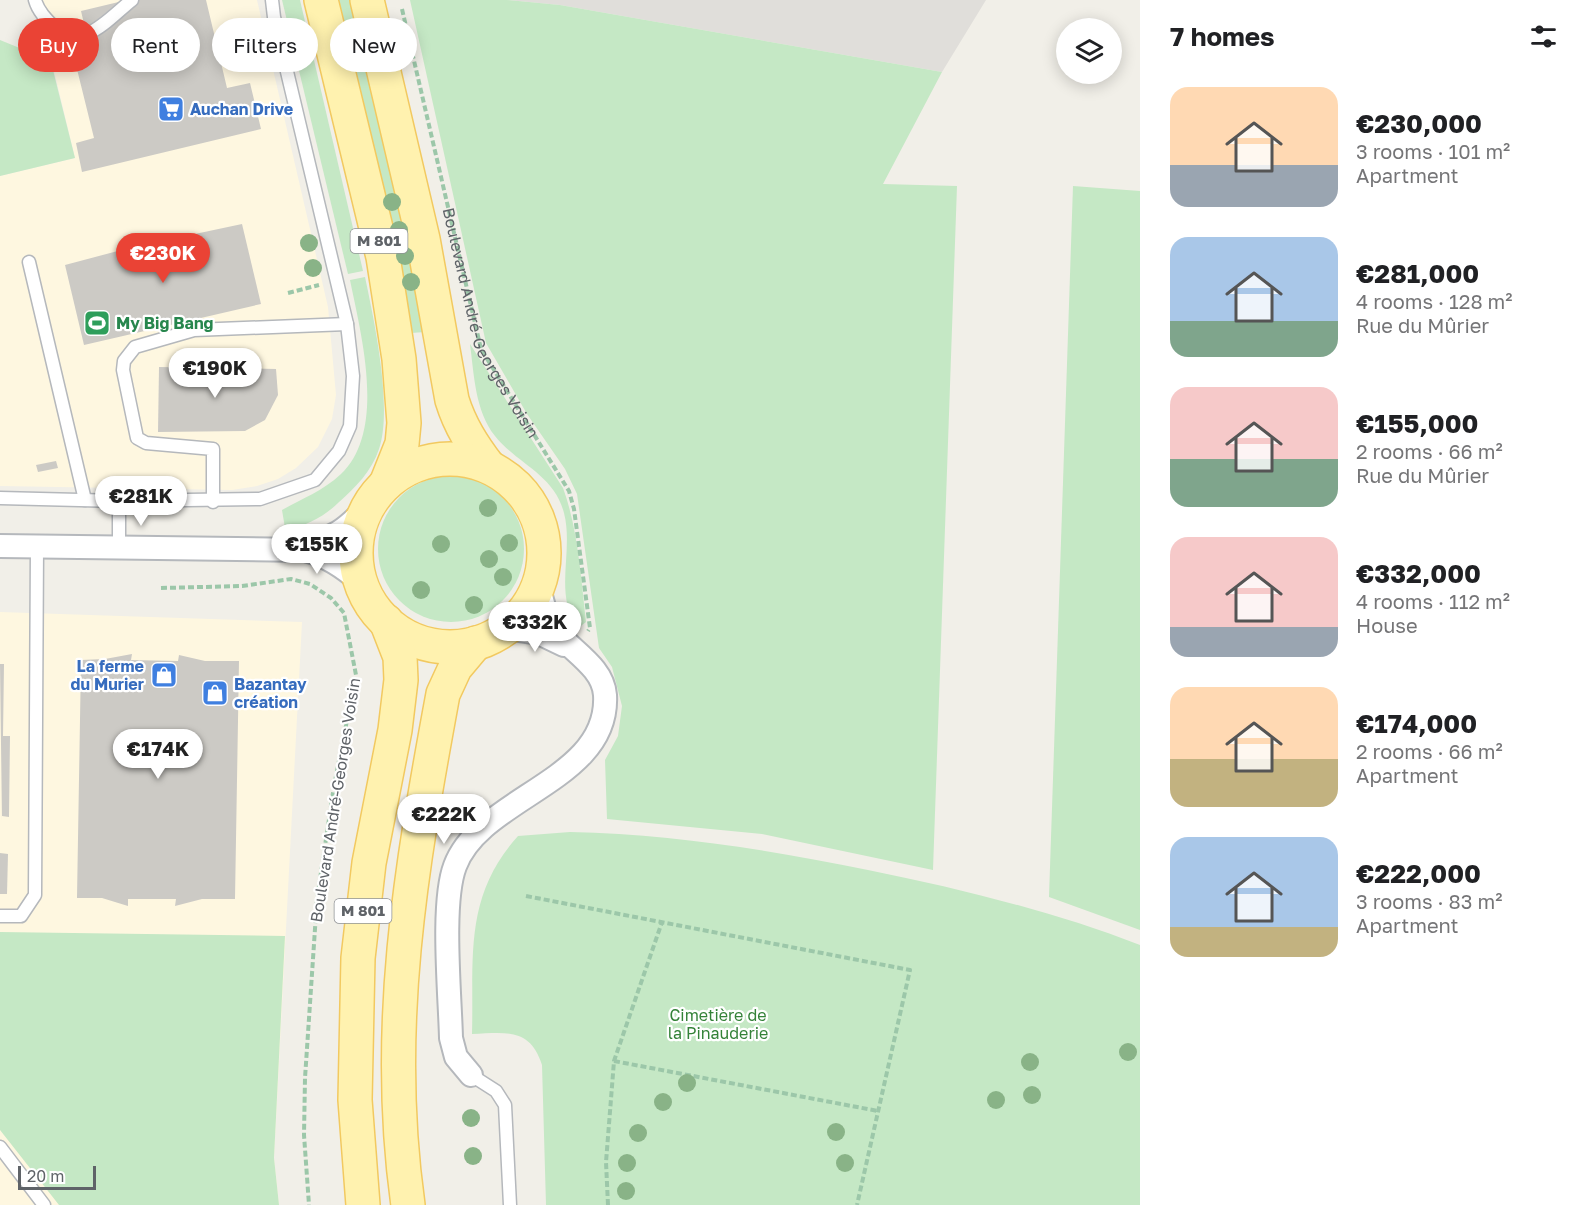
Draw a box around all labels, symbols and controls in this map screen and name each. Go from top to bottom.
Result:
chip: Buy [18,18,99,72]
chip: Rent [111,18,200,72]
chip: Filters [212,18,318,72]
chip: New [330,18,417,72]
map controls [1056,18,1122,84]
button: layers [1056,18,1122,84]
icon: filters [1527,20,1560,53]
text: 7 homes [1170,21,1275,52]
supermarket icon: Auchan Drive [156,94,186,124]
place label: Auchan Drive [190,99,293,119]
text: €230,000 [1356,108,1482,139]
icon: home [1218,111,1290,183]
text: 3 rooms · 101 m² [1356,139,1510,163]
text: Apartment [1356,163,1459,187]
street label: Boulevard André-Georges Voisin [438,206,544,442]
road number: M 801 [350,229,407,253]
pin: €230K [121,233,205,284]
text: €230K [130,240,196,264]
text: €281,000 [1356,258,1479,289]
icon: home [1218,261,1290,333]
text: 4 rooms · 128 m² [1356,289,1513,313]
sports icon: My Big Bang [82,308,112,338]
place label: My Big Bang [116,313,214,333]
text: Rue du Mûrier [1356,313,1489,337]
pin: €190K [173,348,257,399]
text: €190K [183,355,247,379]
text: €155,000 [1356,408,1478,439]
icon: home [1218,411,1290,483]
text: 2 rooms · 66 m² [1356,439,1503,463]
text: Rue du Mûrier [1356,463,1489,487]
pin: €281K [99,476,183,527]
text: €281K [109,483,173,507]
pin: €155K [275,524,359,575]
text: €155K [285,531,349,555]
text: €332,000 [1356,558,1481,589]
icon: home [1218,561,1290,633]
text: 4 rooms · 112 m² [1356,589,1510,613]
pin: €332K [493,602,577,653]
text: €332K [502,609,568,633]
text: House [1356,613,1418,637]
place label: La ferme du Murier [71,656,144,694]
shop icon: La ferme du Murier [149,660,179,690]
place label: Bazantay création [234,674,307,712]
street label: Boulevard André-Georges Voisin [306,676,364,924]
shop icon: Bazantay création [200,678,230,708]
text: €174,000 [1356,708,1477,739]
icon: home [1218,711,1290,783]
pin: €174K [116,729,200,780]
text: €174K [127,736,189,760]
text: 2 rooms · 66 m² [1356,739,1503,763]
text: Apartment [1356,763,1459,787]
pin: €222K [402,794,486,845]
text: €222K [411,801,477,825]
text: €222,000 [1356,858,1481,889]
icon: home [1218,861,1290,933]
text: 3 rooms · 83 m² [1356,889,1502,913]
road number: M 801 [334,899,392,923]
text: Apartment [1356,913,1459,937]
park label: Cimetière de la Pinauderie [668,1005,768,1043]
scale bar [18,1163,96,1190]
text: 20 m [27,1166,64,1186]

